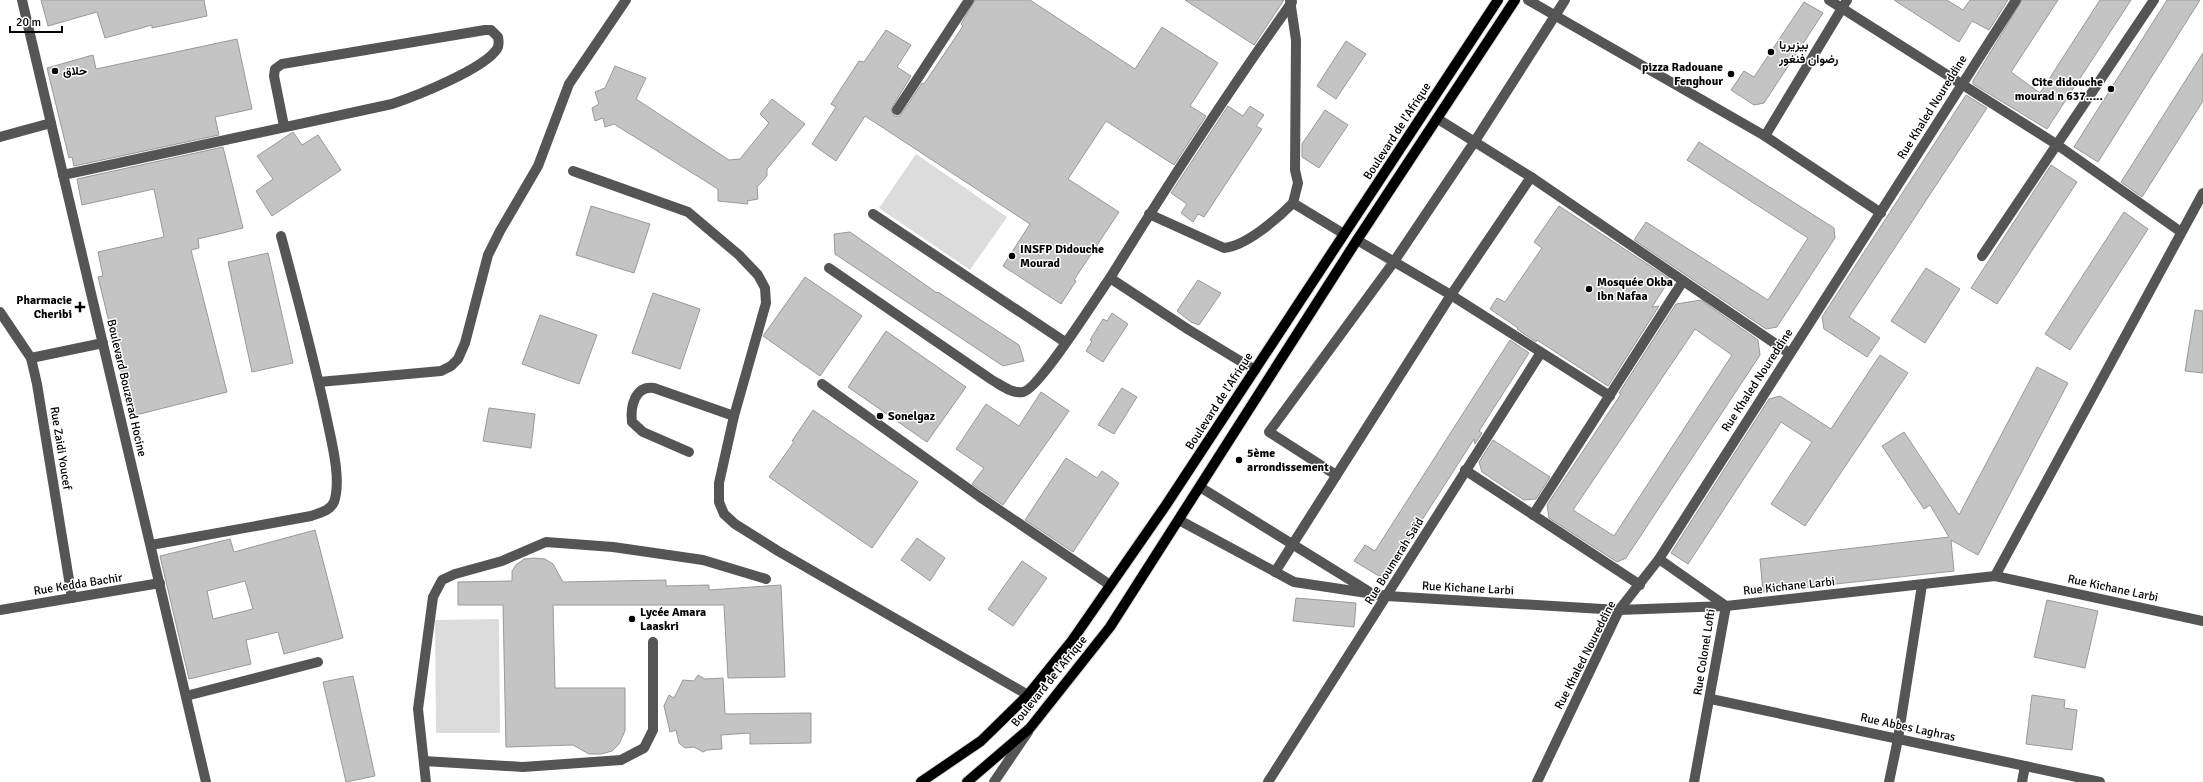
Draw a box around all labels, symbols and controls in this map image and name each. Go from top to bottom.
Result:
scale bar [10,8,62,34]
text: 20 m [16,15,41,30]
place label: بيزيريا رضوان فنغور [1778,38,1838,67]
marker: بيزيريا رضوان فنغور [1766,47,1776,57]
street label: Rue Khaled Noureddine [1894,52,1971,162]
place label: pizza Radouane Fenghour [1642,60,1723,89]
place label: حلاق [63,64,87,79]
marker: حلاق [50,66,60,76]
marker: pizza Radouane Fenghour [1726,69,1736,79]
place label: Cite didouche mourad n 637..... [2015,75,2103,104]
street label: Boulevard de l'Afrique [1360,80,1434,183]
marker: Cite didouche mourad n 637..... [2106,84,2116,94]
place label: INSFP Didouche Mourad [1020,242,1104,271]
marker: INSFP Didouche Mourad [1007,251,1017,261]
place label: Mosquée Okba Ibn Nafaa [1597,275,1673,304]
marker: Mosquée Okba Ibn Nafaa [1584,284,1594,294]
place label: Pharmacie Cheribi [16,293,72,322]
marker: Pharmacie Cheribi [75,302,85,312]
street label: Boulevard Bouzerad Hocine [103,318,150,458]
street label: Rue Khaled Noureddine [1718,326,1796,435]
street label: Boulevard de l'Afrique [1182,350,1256,453]
street label: Rue Zaidi Youcef [47,405,75,492]
place label: Sonelgaz [888,409,936,424]
marker: Sonelgaz [875,411,885,421]
place label: 5ème arrondissement [1247,446,1329,475]
marker: 5ème arrondissement [1234,455,1244,465]
street label: Rue Boumerah Saïd [1362,515,1427,608]
street label: Rue Kedda Bachir [33,570,124,599]
street label: Rue Kichane Larbi [2066,572,2160,605]
street label: Rue Kichane Larbi [1742,574,1836,599]
street label: Rue Kichane Larbi [1422,579,1514,598]
street label: Rue Khaled Noureddine [1552,598,1619,712]
place label: Lycée Amara Laaskri [640,605,706,634]
street label: Rue Colonel Lofti [1690,608,1719,696]
marker: Lycée Amara Laaskri [627,614,637,624]
street label: Boulevard de l'Afrique [1008,633,1091,730]
street label: Rue Abbes Laghras [1859,710,1957,745]

